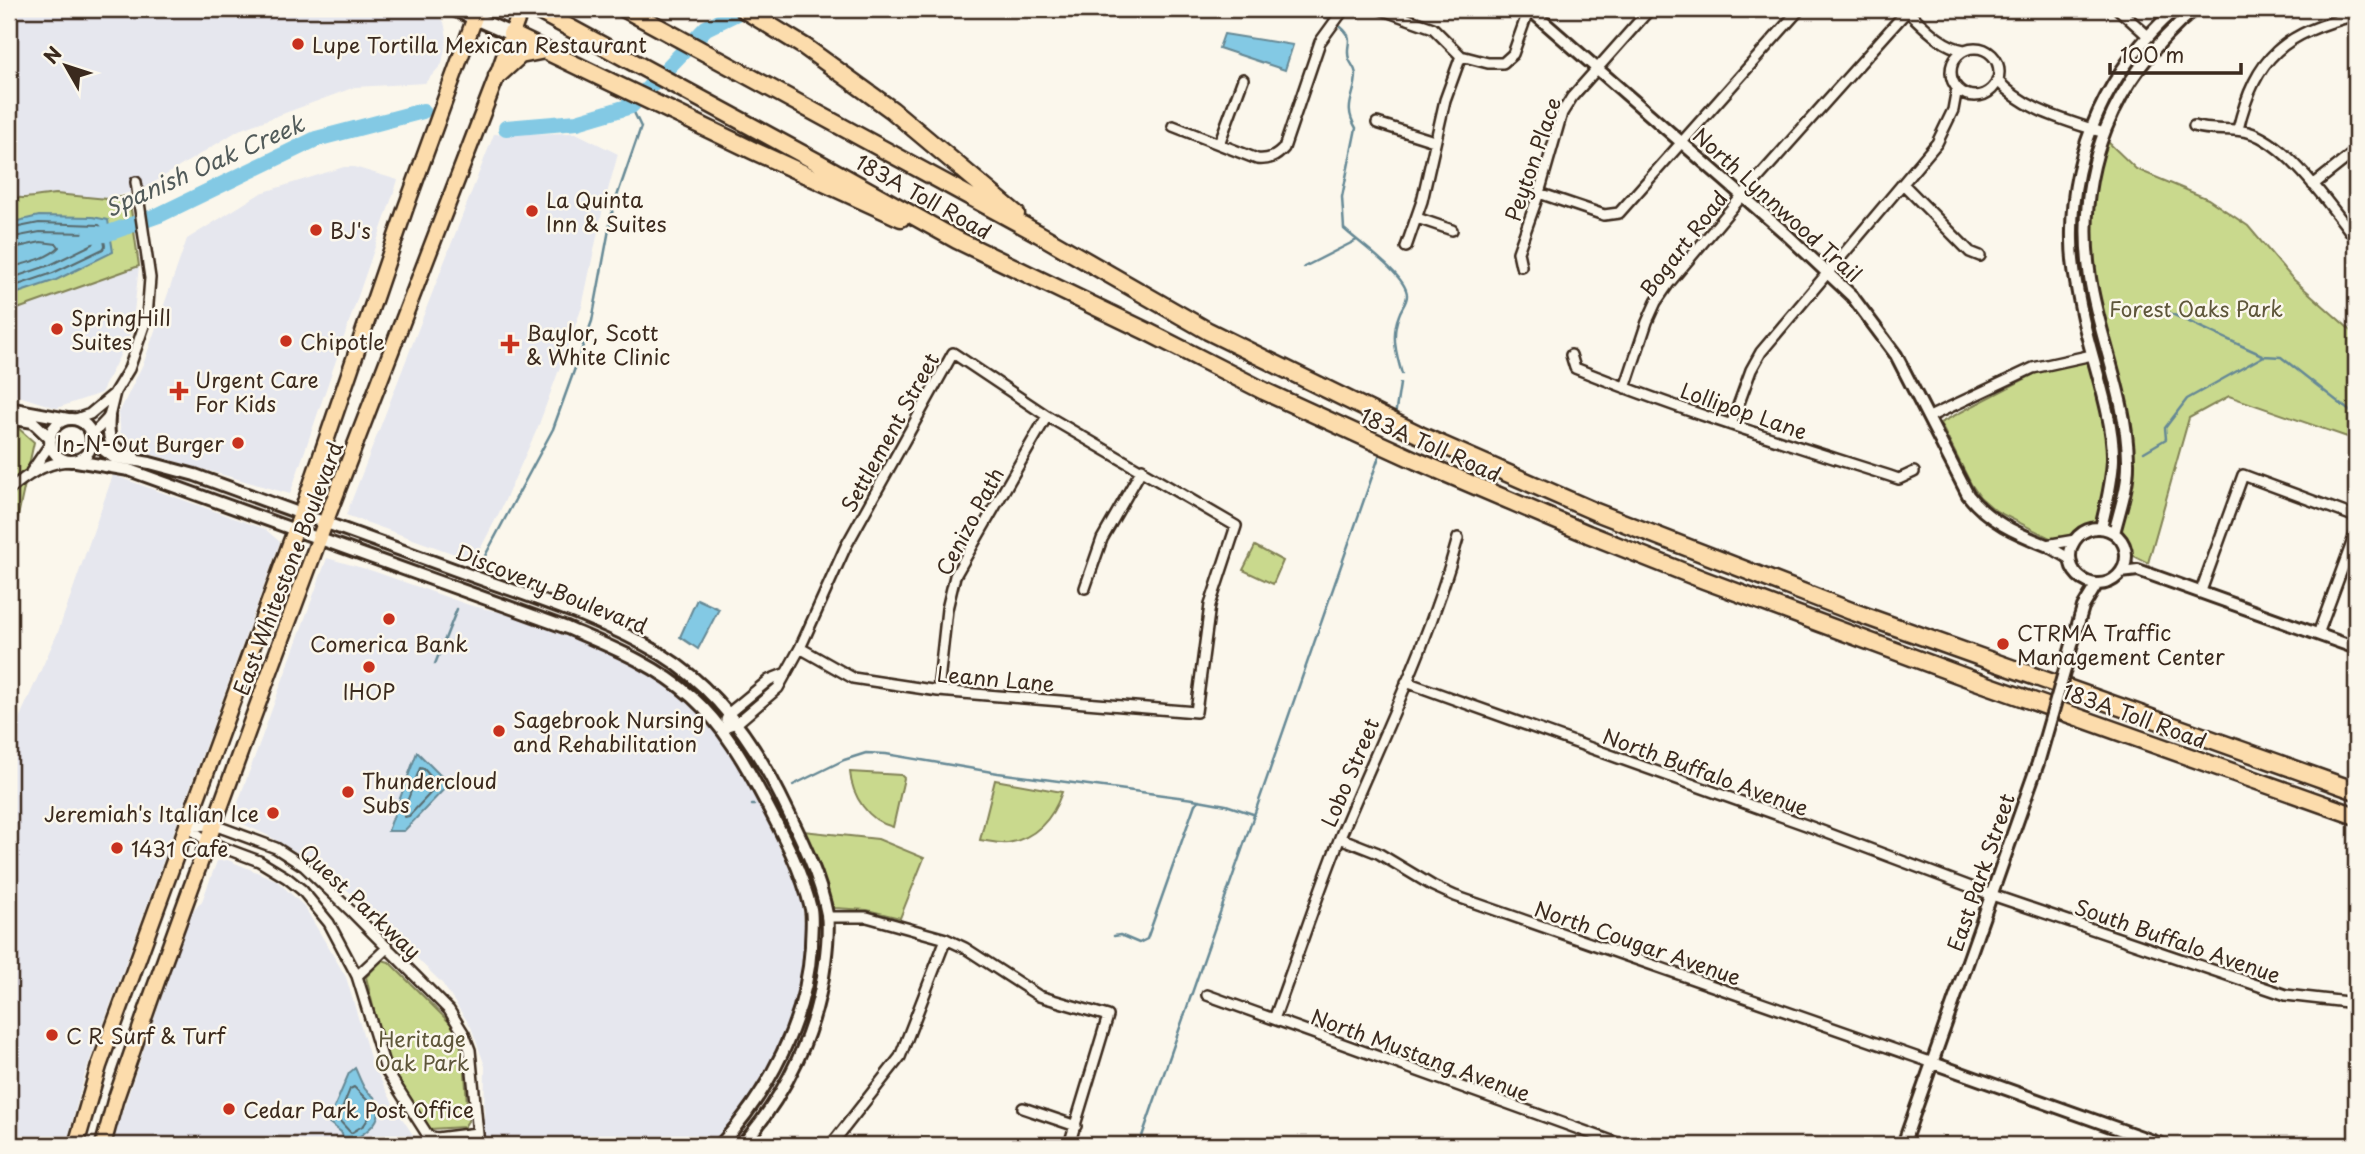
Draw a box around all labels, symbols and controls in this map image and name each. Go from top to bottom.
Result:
place label: Lupe Tortilla Mexican Restaurant [312,28,647,60]
north arrow [32,32,102,102]
scale bar [2110,32,2241,76]
marker: Lupe Tortilla Mexican Restaurant [290,36,306,52]
text: 100 m [2120,38,2184,70]
text: N [36,40,68,69]
street label: Peyton Place [1496,92,1568,226]
water label: Spanish Oak Creek [99,105,310,225]
street label: North Lynnwood Trail [1686,119,1870,289]
street label: 183A Toll Road [850,145,998,247]
place label: La Quinta Inn & Suites [546,183,666,239]
street label: Bogart Road [1631,183,1735,303]
marker: La Quinta Inn & Suites [524,203,540,219]
place label: BJ's [330,214,371,246]
marker: BJ's [308,222,324,238]
park label: Forest Oaks Park [2109,292,2283,324]
place label: SpringHill Suites [71,301,171,357]
place label: Baylor, Scott & White Clinic [526,316,670,372]
marker: SpringHill Suites [49,321,65,337]
place label: Chipotle [300,325,385,357]
marker: Chipotle [278,333,294,349]
marker: Baylor, Scott & White Clinic [500,334,520,354]
street label: Settlement Street [832,346,946,518]
place label: Urgent Care For Kids [195,363,319,419]
street label: Lollipop Lane [1676,373,1812,447]
marker: Urgent Care For Kids [169,381,189,401]
street label: 183A Toll Road [1356,399,1506,489]
place label: In-N-Out Burger [56,427,224,459]
marker: In-N-Out Burger [230,435,246,451]
street label: East Whitestone Boulevard [224,436,350,699]
street label: Cenizo Path [927,461,1011,581]
street label: Discovery Boulevard [451,535,653,641]
marker: Comerica Bank [381,611,397,627]
place label: CTRMA Traffic Management Center [2017,616,2225,672]
place label: Comerica Bank [310,627,468,659]
marker: CTRMA Traffic Management Center [1995,636,2011,652]
street label: Leann Lane [936,657,1056,699]
marker: IHOP [361,659,377,675]
street label: 183A Toll Road [2059,674,2211,756]
place label: IHOP [343,675,395,707]
place label: Sagebrook Nursing and Rehabilitation [513,703,705,759]
street label: Lobo Street [1312,713,1386,831]
street label: North Buffalo Avenue [1599,719,1813,823]
marker: Sagebrook Nursing and Rehabilitation [491,723,507,739]
place label: Thundercloud Subs [362,764,497,820]
marker: Thundercloud Subs [340,784,356,800]
street label: East Park Street [1938,789,2022,955]
place label: Jeremiah's Italian Ice [44,797,259,829]
marker: Jeremiah's Italian Ice [265,805,281,821]
place label: 1431 Cafe [131,832,228,864]
street label: Quest Parkway [293,836,429,966]
marker: 1431 Cafe [109,840,125,856]
street label: South Buffalo Avenue [2071,890,2285,990]
street label: North Cougar Avenue [1530,892,1746,992]
street label: North Mustang Avenue [1307,999,1535,1109]
place label: C R Surf & Turf [66,1019,227,1051]
park label: Heritage Oak Park [375,1022,470,1078]
marker: C R Surf & Turf [44,1027,60,1043]
place label: Cedar Park Post Office [243,1093,474,1125]
marker: Cedar Park Post Office [221,1101,237,1117]

